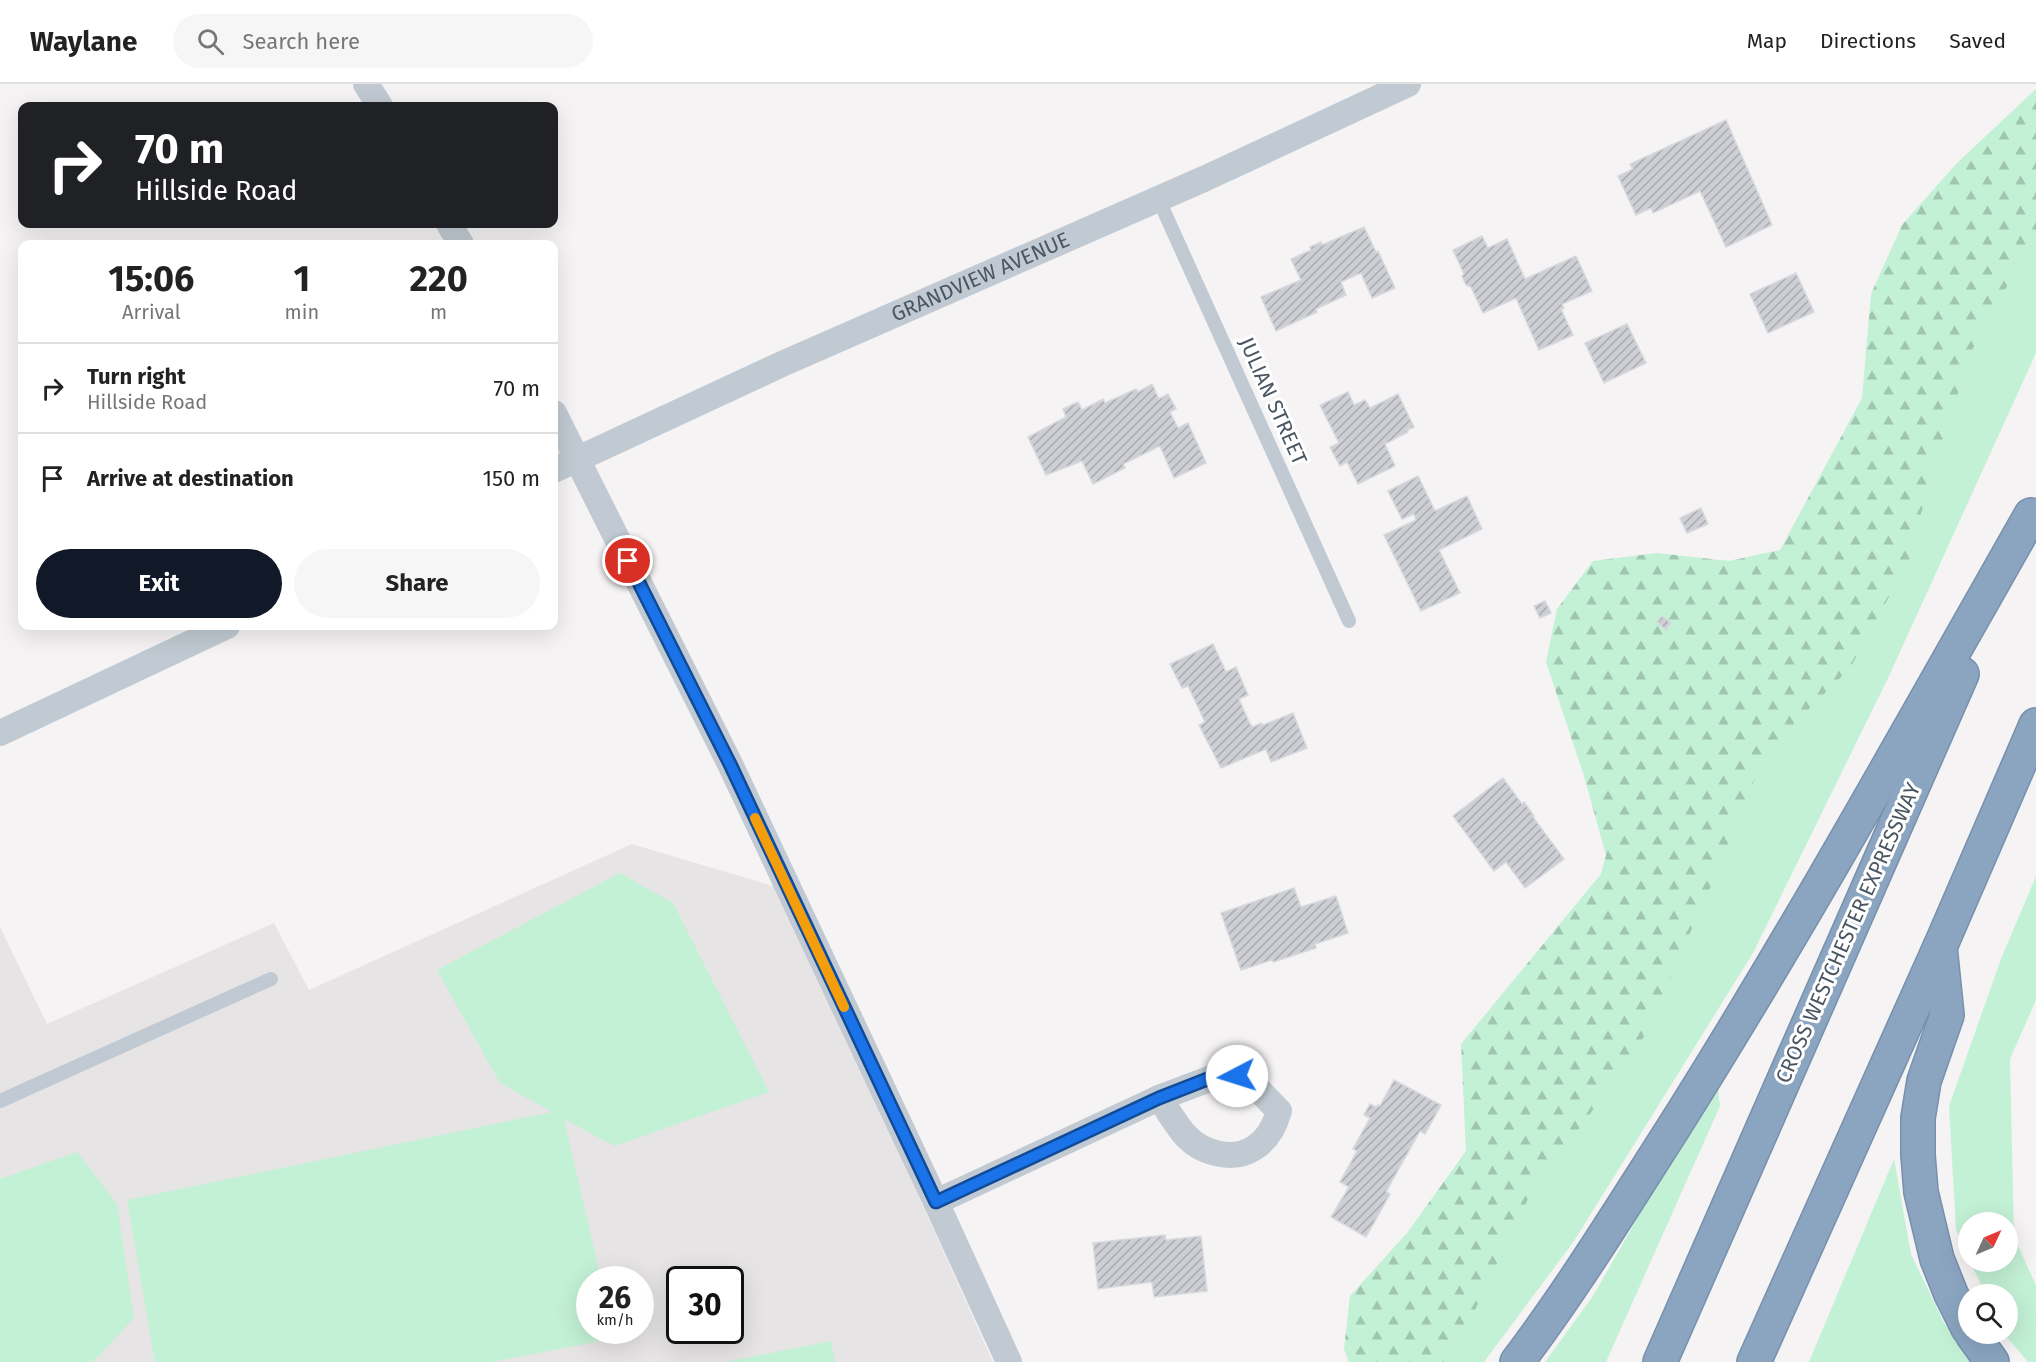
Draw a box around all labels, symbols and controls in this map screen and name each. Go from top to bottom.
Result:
search box [173,14,593,68]
text: Waylane [30,25,137,58]
icon: search [194,25,227,58]
text: Search here [242,28,360,55]
text: Map [1747,28,1787,54]
text: Directions [1820,28,1916,54]
text: Saved [1949,28,2006,54]
text: 70 m [135,124,224,174]
icon: right [36,126,114,204]
text: Hillside Road [135,175,297,207]
street label: GRANDVIEW AVENUE [887,227,1073,327]
text: 15:06 [108,257,194,301]
text: 1 [294,257,310,301]
text: 220 [409,257,468,301]
text: Arrival [122,300,181,324]
text: min [285,300,319,324]
text: m [430,300,447,324]
street label: JULIAN STREET [1233,333,1313,469]
text: Turn right [87,363,186,390]
icon: right [36,372,69,405]
text: 70 m [494,375,540,402]
text: Hillside Road [87,390,207,414]
icon: arrive [36,462,69,495]
text: Arrive at destination [87,465,294,492]
text: 150 m [482,465,540,492]
pin [602,535,653,586]
icon: arrive [611,544,644,577]
button: Exit [36,549,282,618]
button: Share [294,549,540,618]
street label: CROSS WESTCHESTER EXPRESSWAY [1770,779,1926,1087]
position arrow [1205,1044,1269,1108]
north arrow [1958,1212,2018,1272]
map controls [1958,1212,2018,1344]
speed limit sign: 30 [666,1266,744,1344]
text: 26 [599,1280,631,1316]
button: search [1958,1284,2018,1344]
text: km/h [596,1311,634,1329]

